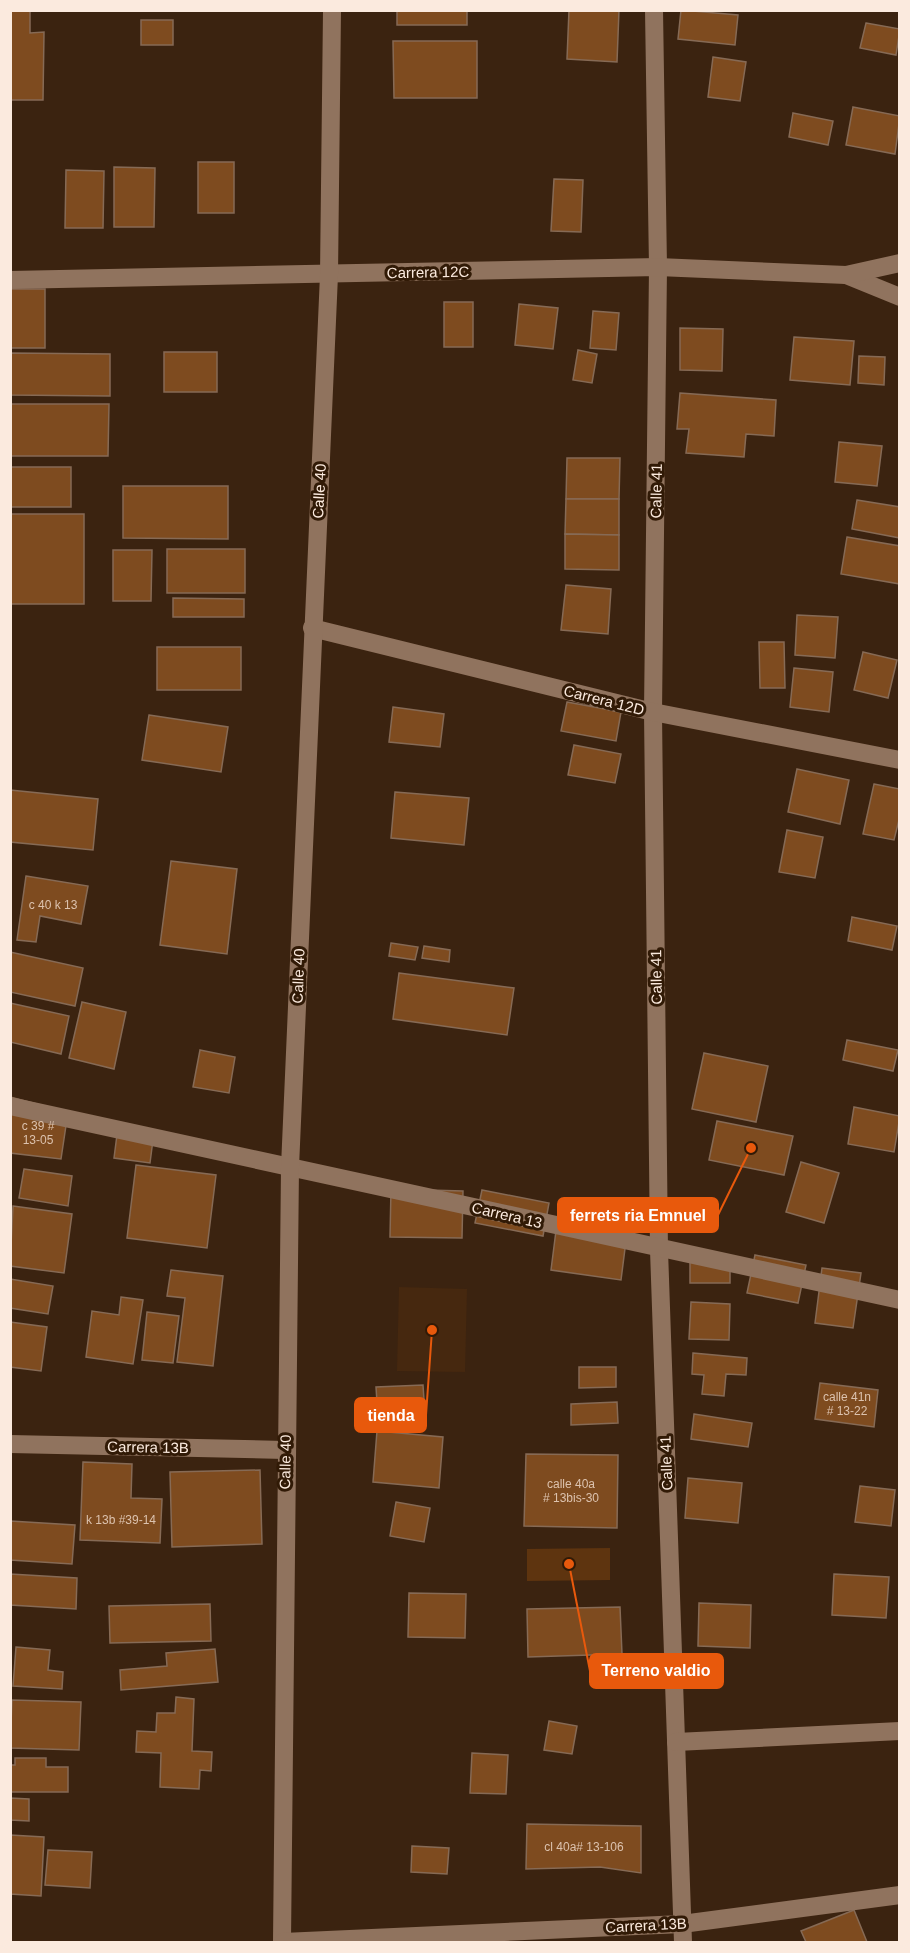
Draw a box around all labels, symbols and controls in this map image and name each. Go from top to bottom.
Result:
street label: Carrera 12C [387,263,470,281]
street label: Calle 40 [309,463,329,519]
street label: Calle 41 [647,463,665,519]
street label: Carrera 12D [562,682,646,718]
house number: c 40 k 13 [29,898,78,912]
street label: Calle 40 [289,948,307,1004]
street label: Calle 41 [647,949,665,1005]
house number: c 39 # 13-05 [22,1119,55,1147]
callout: ferrets ria Emnuel [558,1198,718,1232]
street label: Carrera 13 [470,1199,544,1231]
text: ferrets ria Emnuel [570,1207,706,1224]
house number: calle 41n # 13-22 [823,1390,871,1418]
callout: tienda [355,1398,426,1432]
text: tienda [367,1407,415,1424]
street label: Calle 40 [276,1434,294,1490]
street label: Calle 41 [657,1435,675,1491]
street label: Carrera 13B [107,1438,189,1456]
house number: calle 40a # 13bis-30 [543,1477,599,1505]
house number: k 13b #39-14 [86,1513,156,1527]
callout: Terreno valdio [590,1654,723,1688]
text: Terreno valdio [601,1662,711,1679]
house number: cl 40a# 13-106 [544,1840,624,1854]
street label: Carrera 13B [605,1914,687,1936]

